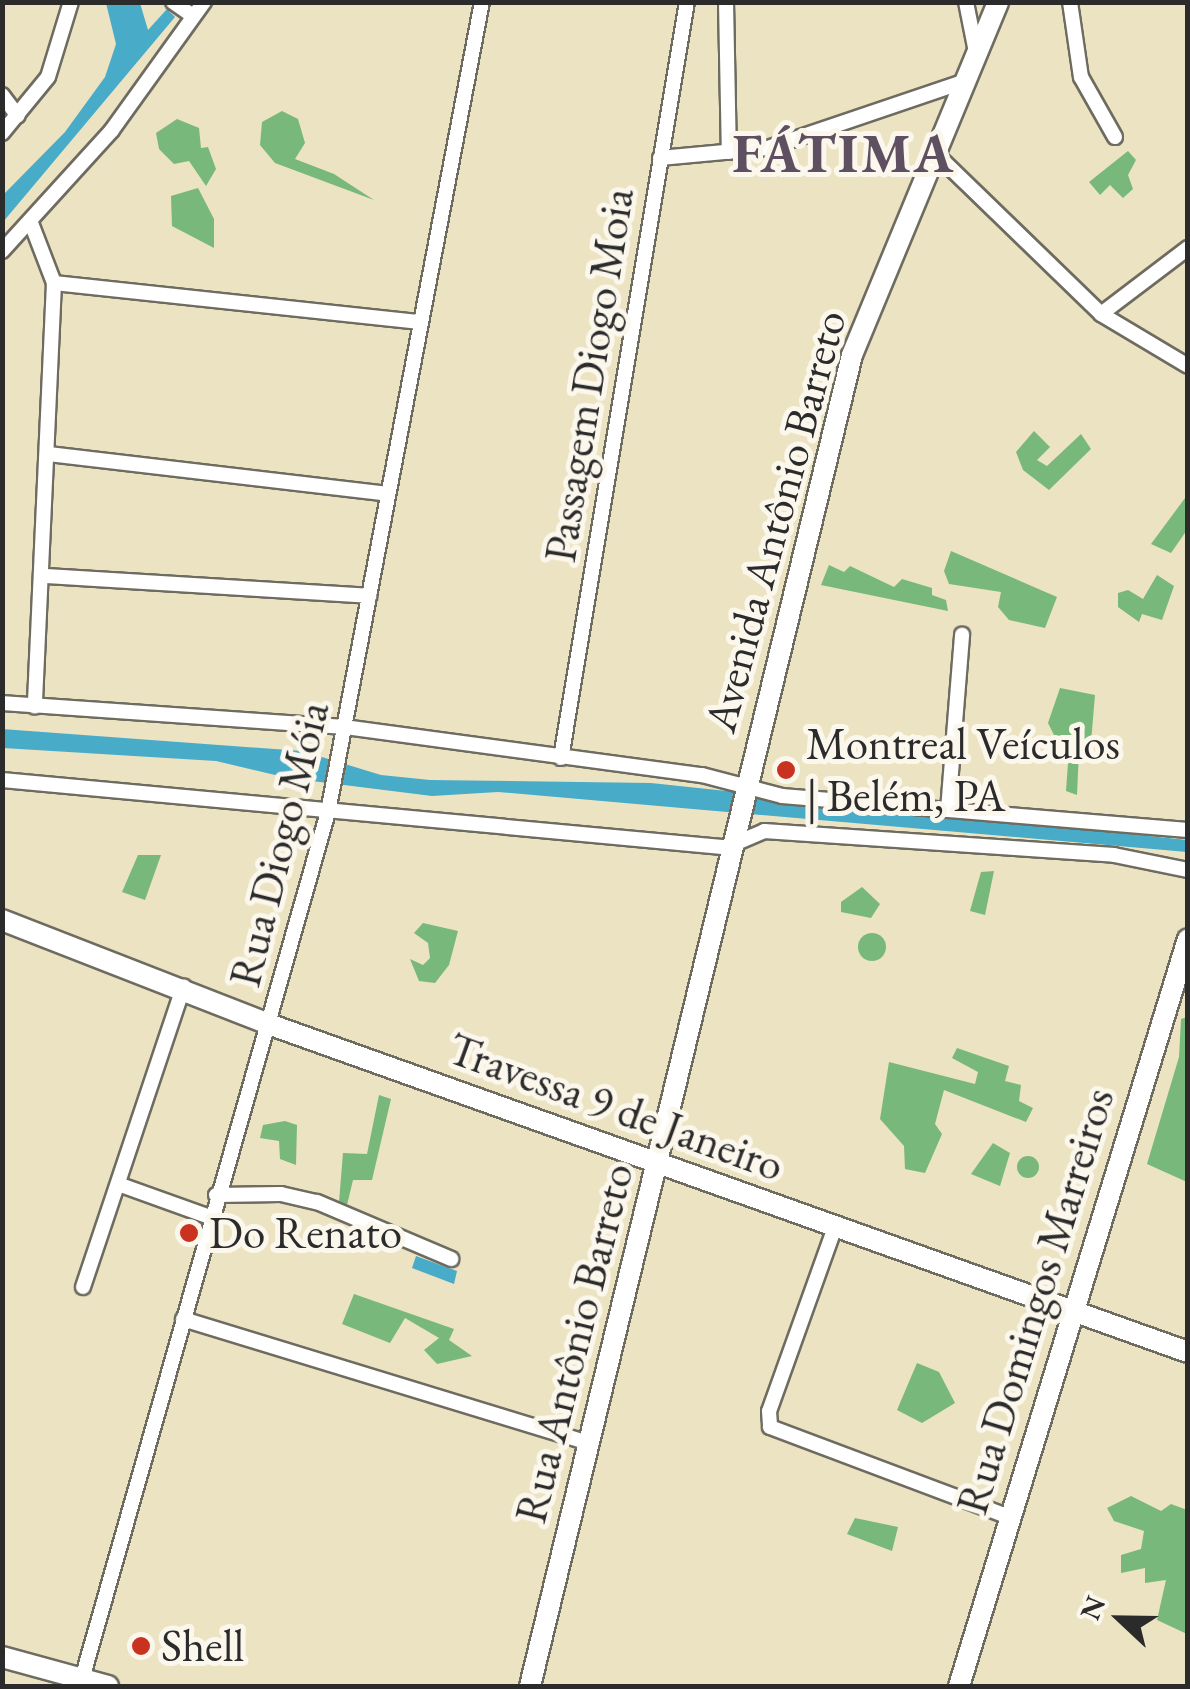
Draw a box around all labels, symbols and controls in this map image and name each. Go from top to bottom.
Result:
district label: FÁTIMA [732,120,956,186]
street label: Passagem Diogo Moia [533,184,645,566]
street label: Avenida Antônio Barreto [693,304,857,738]
street label: Rua Diogo Móia [218,696,340,992]
place label: Montreal Veículos | Belém, PA [806,717,1120,823]
marker: Montreal Veículos | Belém, PA [775,759,797,781]
street label: Travessa 9 de Janeiro [441,1021,791,1193]
street label: Rua Domingos Marreiros [945,1082,1125,1520]
street label: Rua Antônio Barreto [503,1158,645,1528]
place label: Do Renato [209,1206,402,1260]
marker: Do Renato [178,1222,200,1244]
north arrow [1070,1569,1170,1669]
text: N [1071,1591,1113,1625]
place label: Shell [161,1619,244,1673]
marker: Shell [130,1635,152,1657]

